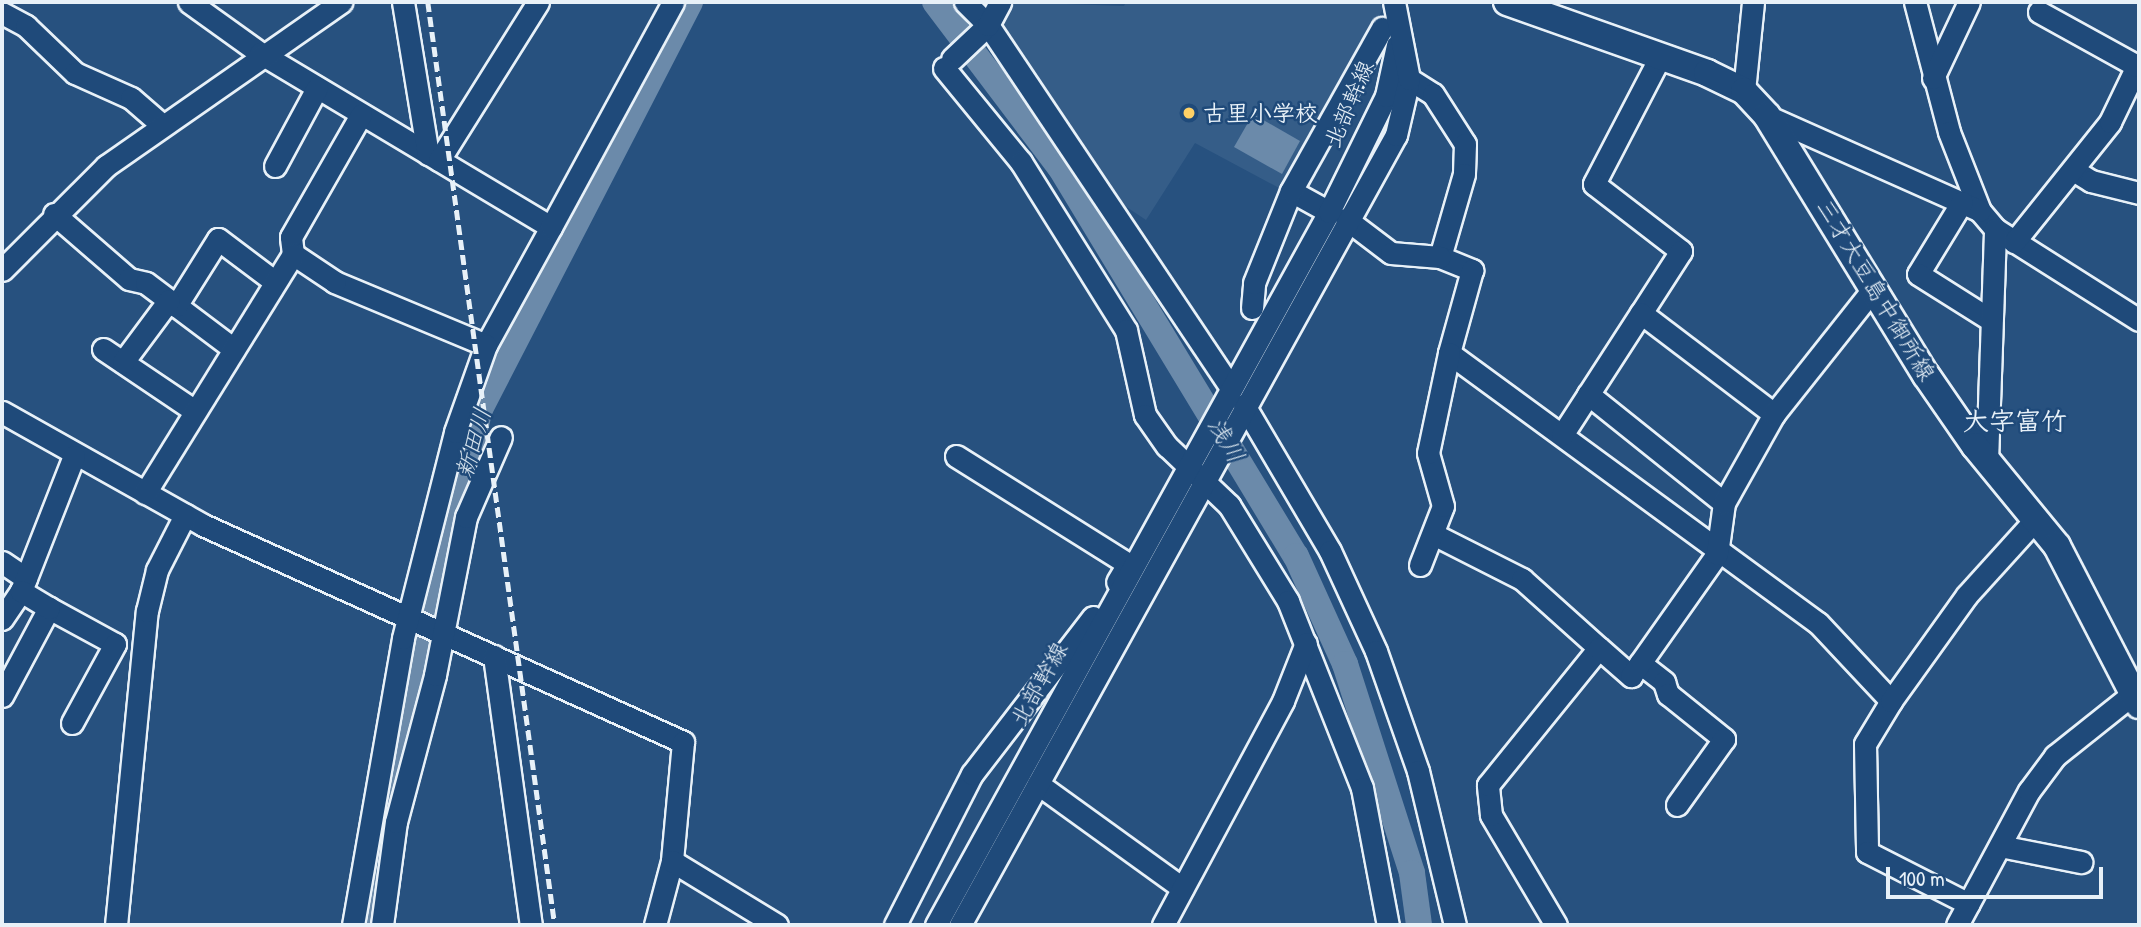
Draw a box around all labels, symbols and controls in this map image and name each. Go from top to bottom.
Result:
street label: 北部幹線 [1318,56,1380,152]
place label: 古里小学校 [1203,99,1318,127]
marker: 古里小学校 [1181,105,1197,121]
street label: 三才大豆島中御所線 [1811,194,1941,386]
water label: 新田川 [449,404,497,482]
district label: 大字富竹 [1963,405,2067,437]
water label: 浅川 [1201,412,1251,468]
street label: 北部幹線 [1005,637,1073,731]
scale bar [1889,853,2106,897]
text: 100 m [1899,864,1945,893]

